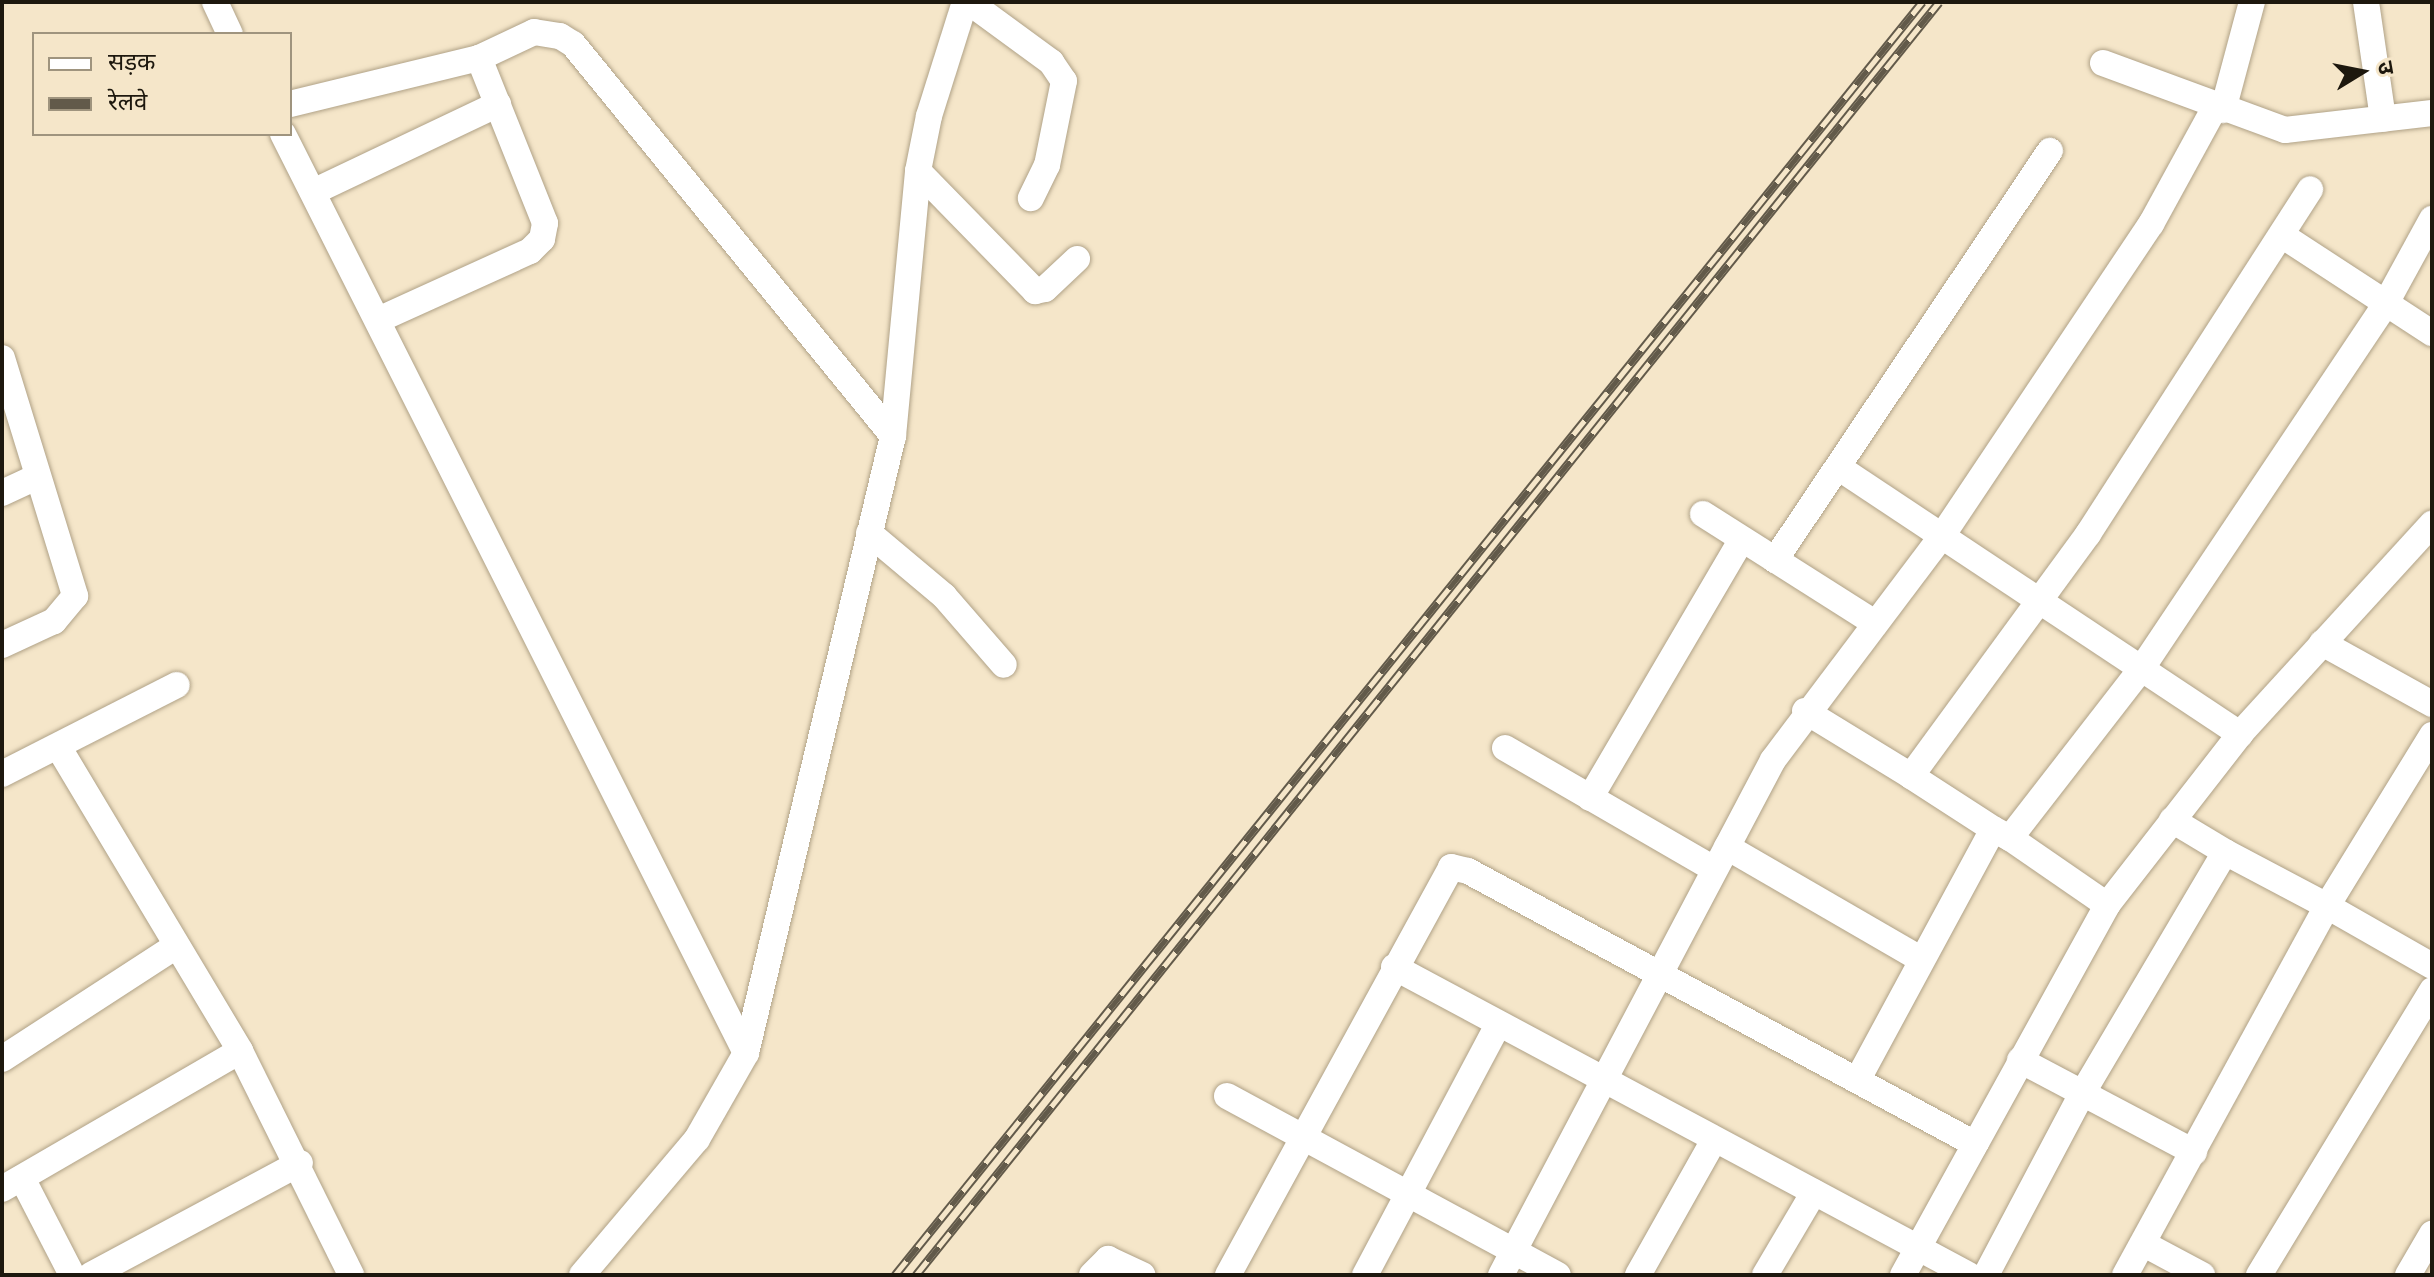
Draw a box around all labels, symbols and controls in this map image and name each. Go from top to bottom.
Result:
legend [32,32,292,136]
north arrow [2322,32,2402,112]
text: सड़क [108,51,156,75]
text: उ [2374,60,2398,76]
text: रेलवे [108,91,147,115]

